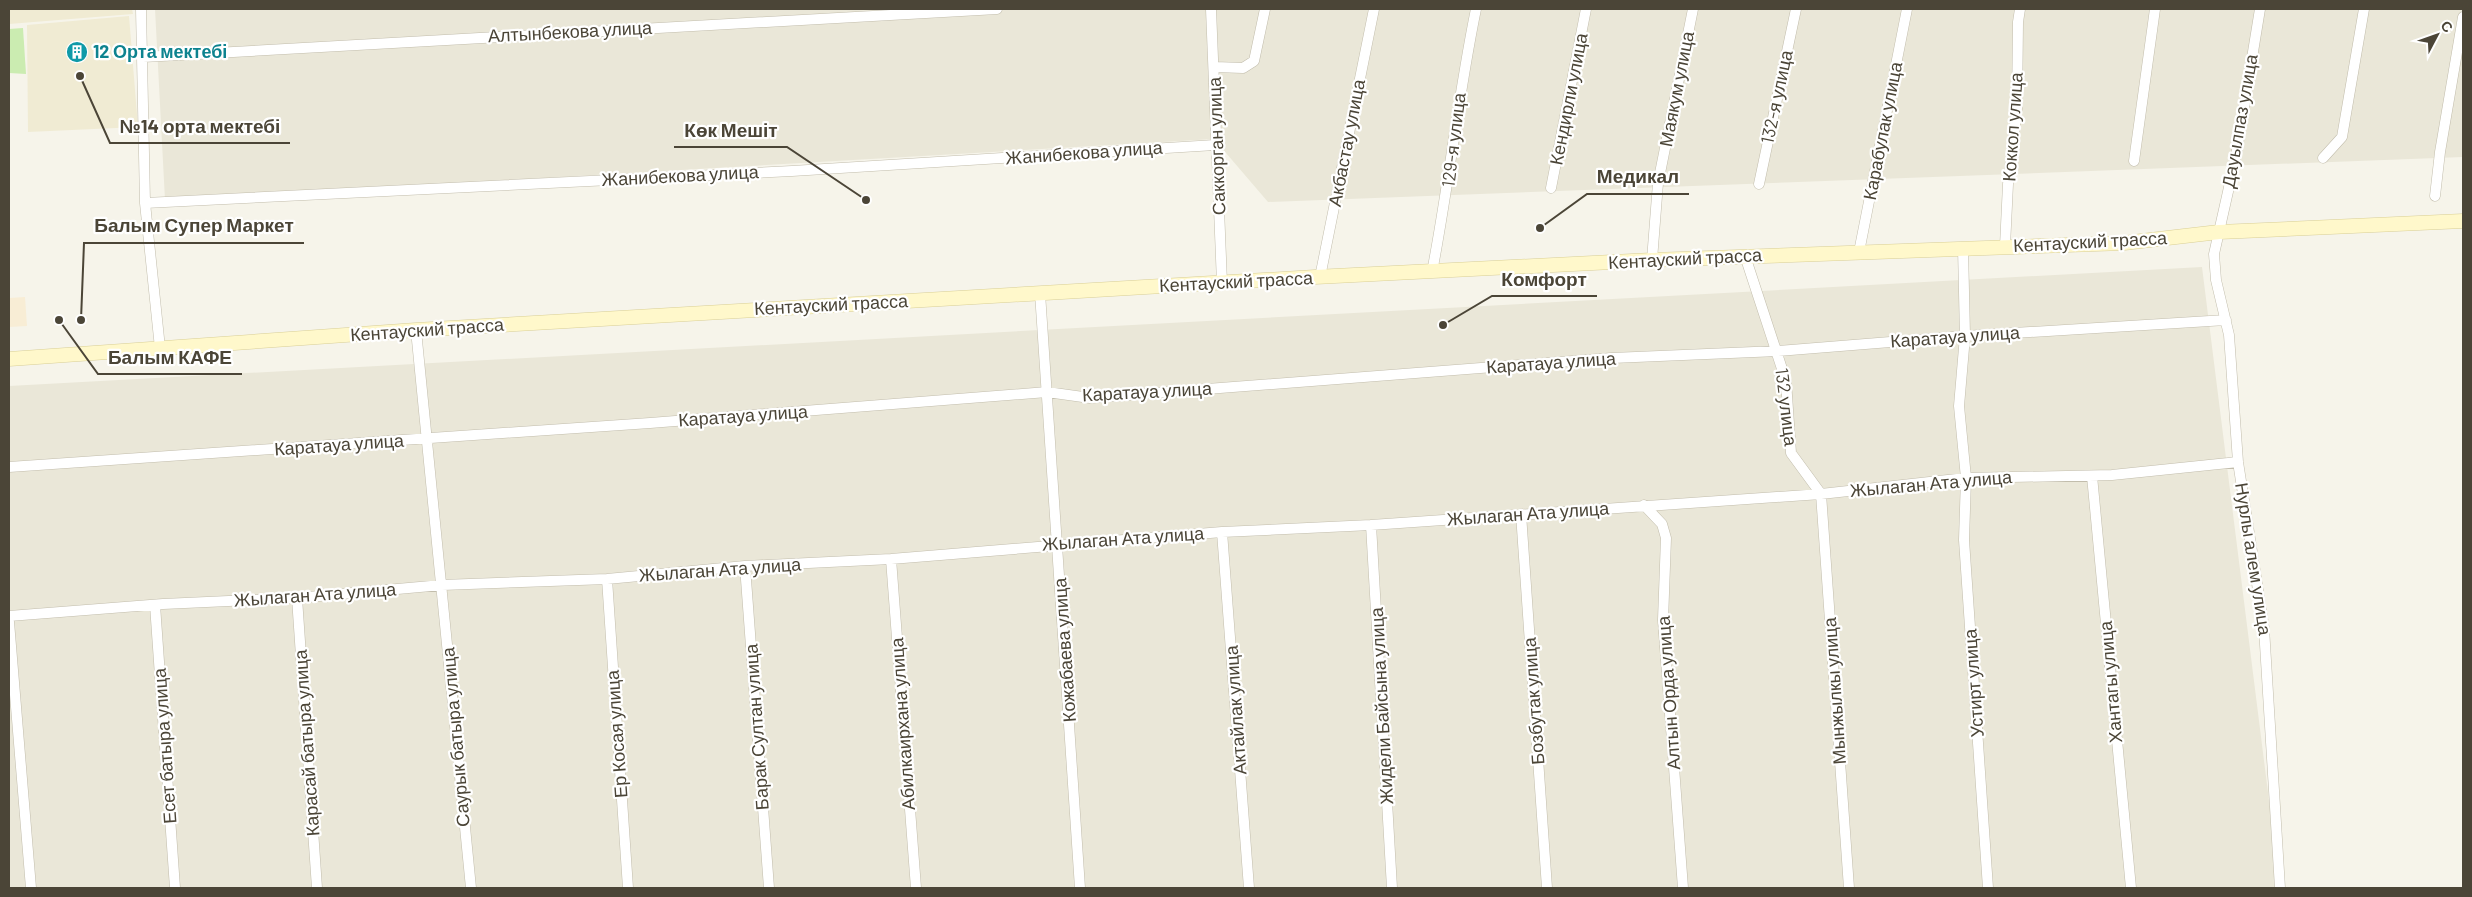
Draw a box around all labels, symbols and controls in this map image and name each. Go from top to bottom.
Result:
north arrow [2412,10,2462,60]
street label: Алтынбекова улица [487,16,654,46]
text: С [2437,17,2457,36]
street label: Маякум улица [1654,28,1698,148]
street label: Кендирли улица [1544,30,1592,167]
building icon: 12 Орта мектебі [65,40,89,64]
place label: 12 Орта мектебі [93,40,227,62]
street label: 132-я улица [1755,47,1797,146]
street label: Дауылпаз улица [2216,51,2262,189]
street label: Карабулак улица [1858,59,1906,202]
street label: Коккол улица [1997,70,2027,182]
street label: Саккорган улица [1203,76,1229,216]
street label: Акбастау улица [1323,76,1369,208]
street label: 129-я улица [1436,90,1470,188]
callout: №14 орта мектебі [110,109,290,143]
callout: Көк Мешіт [674,113,787,147]
text: №14 орта мектебі [120,114,280,137]
text: Көк Мешіт [684,118,778,141]
street label: Жанибекова улица [1005,135,1164,168]
street label: Жанибекова улица [601,160,760,190]
callout: Медикал [1587,160,1689,194]
text: Медикал [1597,164,1679,187]
callout: Балым Супер Маркет [84,209,304,243]
text: Балым Супер Маркет [94,213,294,236]
street label: Кентауский трасса [2013,226,2168,256]
street label: Кентауский трасса [1608,243,1763,273]
callout: Комфорт [1492,262,1597,296]
street label: Кентауский трасса [1159,266,1314,296]
text: Комфорт [1501,267,1587,290]
street label: Кентауский трасса [754,289,909,319]
street label: Кентауский трасса [349,313,505,345]
street label: Каратауа улица [1889,320,2021,352]
callout: Балым КАФЕ [98,340,242,374]
text: Балым КАФЕ [108,345,232,368]
street label: Каратауа улица [1485,346,1617,378]
street label: 132 улица [1771,367,1803,448]
street label: Каратауа улица [1082,377,1213,405]
street label: Каратауа улица [677,399,809,431]
street label: Каратауа улица [273,428,405,460]
street label: Жылаган Ата улица [1849,465,2014,501]
street label: Нурлы алем улица [2231,481,2277,638]
street label: Жылаган Ата улица [1446,496,1611,530]
street label: Жылаган Ата улица [1041,521,1206,555]
street label: Жылаган Ата улица [638,552,803,586]
street label: Кожабаева улица [1048,576,1080,723]
street label: Жылаган Ата улица [233,577,398,611]
street label: Жидели Байсына улица [1365,606,1397,805]
street label: Алтын Орда улица [1652,614,1684,771]
street label: Мынжылкы улица [1818,616,1850,765]
street label: Хантагы улица [2094,619,2126,744]
street label: Устирт улица [1958,627,1988,738]
street label: Абилкаирхана улица [885,636,919,811]
street label: Бозбутак улица [1518,636,1548,765]
street label: Барак Султан улица [739,642,773,811]
street label: Актайлак улица [1219,644,1250,776]
street label: Саурык батыра улица [436,645,474,828]
street label: Карасай батыра улица [288,648,323,837]
street label: Есет батыра улица [148,667,180,825]
street label: Ер Косая улица [600,668,631,799]

